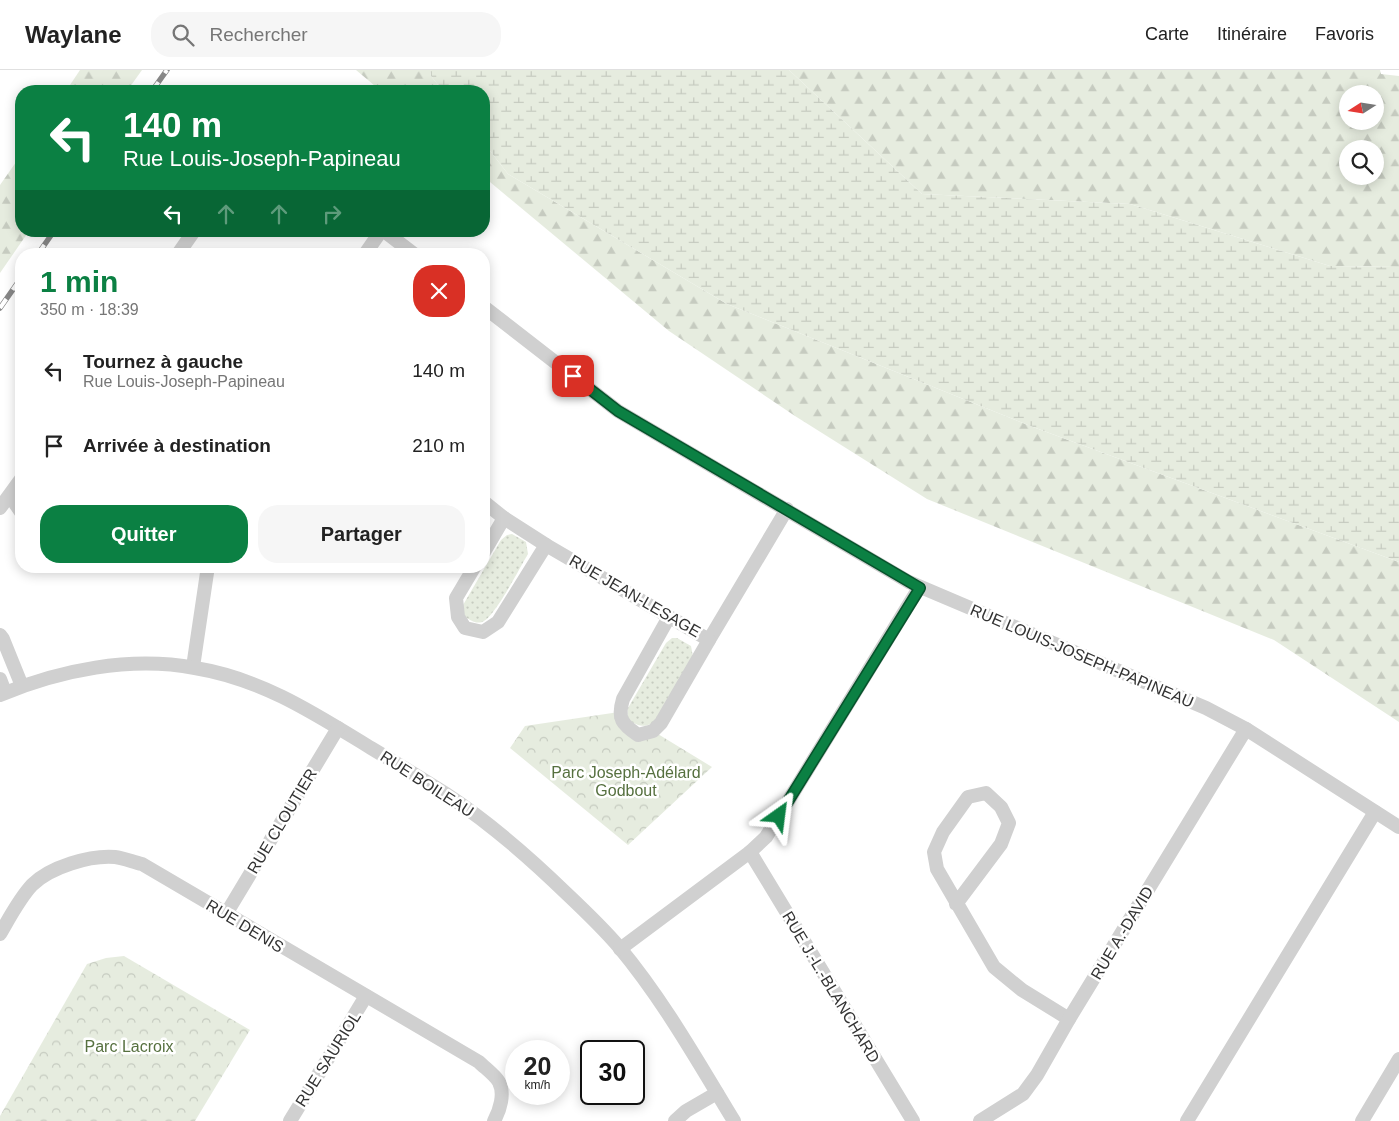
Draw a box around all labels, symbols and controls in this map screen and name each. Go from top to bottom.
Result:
search box [151,12,501,57]
text: Waylane [25,21,121,48]
icon: search [169,21,197,49]
text: Rechercher [209,24,308,45]
text: Carte [1145,24,1189,44]
text: Itinéraire [1217,24,1287,44]
text: Favoris [1315,24,1374,44]
north arrow [1339,85,1384,130]
map controls [1339,85,1384,185]
icon: left [40,105,105,170]
text: 140 m [123,105,222,144]
button: search [1339,140,1384,185]
text: Rue Louis-Joseph-Papineau [123,146,401,171]
icon: left [159,200,187,228]
icon: ahead [212,200,240,228]
icon: ahead [265,200,293,228]
icon: right [318,200,346,228]
text: 1 min [40,265,118,298]
button: close [413,265,465,317]
text: 350 m · 18:39 [40,301,139,318]
text: Tournez à gauche [83,351,243,372]
pin [552,355,594,397]
icon: left [40,357,68,385]
text: 140 m [412,360,465,381]
icon: arrive [559,362,587,390]
text: Rue Louis-Joseph-Papineau [83,373,285,390]
icon: arrive [40,432,68,460]
text: Arrivée à destination [83,435,271,456]
text: 210 m [412,435,465,456]
button: Quitter [40,505,248,563]
button: Partager [258,505,465,563]
street label: RUE JEAN-LESAGE [566,552,704,640]
street label: RUE LOUIS-JOSEPH-PAPINEAU [968,601,1196,711]
street label: RUE BOILEAU [377,748,477,820]
park label: Parc Joseph-Adélard Godbout [551,764,701,799]
street label: RUE CLOUTIER [244,766,320,876]
position arrow [752,789,804,841]
street label: RUE A.-DAVID [1088,883,1156,983]
street label: RUE DENIS [203,896,287,956]
street label: RUE J.-L.-BLANCHARD [779,908,883,1066]
street label: RUE SAURIOL [292,1008,364,1109]
park label: Parc Lacroix [85,1038,173,1055]
speed limit sign: 30 [580,1040,645,1105]
text: 20 [524,1052,551,1080]
text: km/h [524,1078,551,1092]

